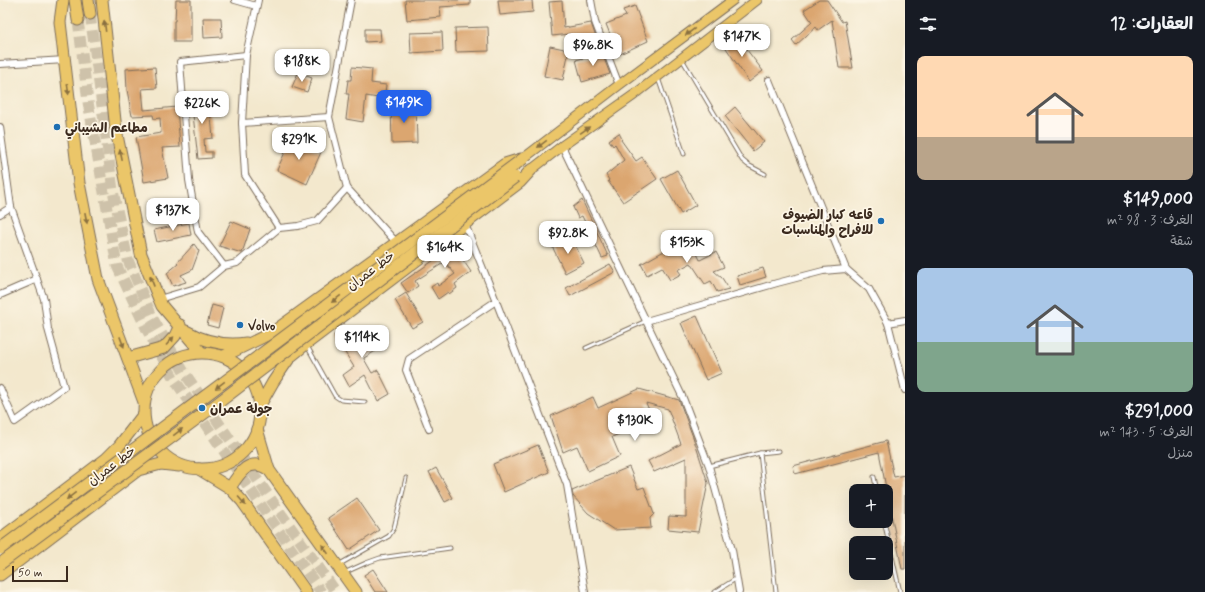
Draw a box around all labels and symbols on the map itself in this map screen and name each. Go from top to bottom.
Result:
one-way arrow [102,20,108,33]
pin: $147K [714,24,770,58]
one-way arrow [685,27,696,36]
pin: $96.8K [560,33,626,67]
pin: $188K [274,49,330,83]
one-way arrow [65,83,71,95]
pin: $149K [376,90,432,124]
pin: $226K [174,91,230,125]
place label: مطاعم الشيباني [65,120,148,140]
marker: مطاعم الشيباني [52,122,62,132]
one-way arrow [579,126,590,134]
pin: $291K [271,127,327,161]
one-way arrow [537,139,547,147]
one-way arrow [117,149,123,162]
pin: $137K [145,198,201,232]
place label: قاعه كبار الضيوف للافراح والمناسبات [782,207,873,239]
one-way arrow [83,212,89,224]
marker: قاعه كبار الضيوف للافراح والمناسبات [876,216,886,226]
pin: $92.8K [535,221,601,255]
pin: $153K [659,230,715,264]
pin: $164K [417,235,473,269]
street label: خط عمران [343,248,398,295]
one-way arrow [148,275,154,287]
one-way arrow [330,294,341,303]
place label: Volvo [248,318,276,335]
marker: Volvo [235,320,245,330]
pin: $114K [334,325,390,359]
one-way arrow [166,336,175,346]
one-way arrow [120,337,126,349]
one-way arrow [215,381,226,389]
place label: جولة عمران [210,401,273,418]
marker: جولة عمران [197,403,207,413]
pin: $130K [607,408,663,442]
one-way arrow [172,428,183,437]
street label: خط عمران [84,443,139,490]
one-way arrow [66,492,77,500]
one-way arrow [237,495,246,506]
one-way arrow [321,544,329,555]
scale bar [12,564,68,583]

